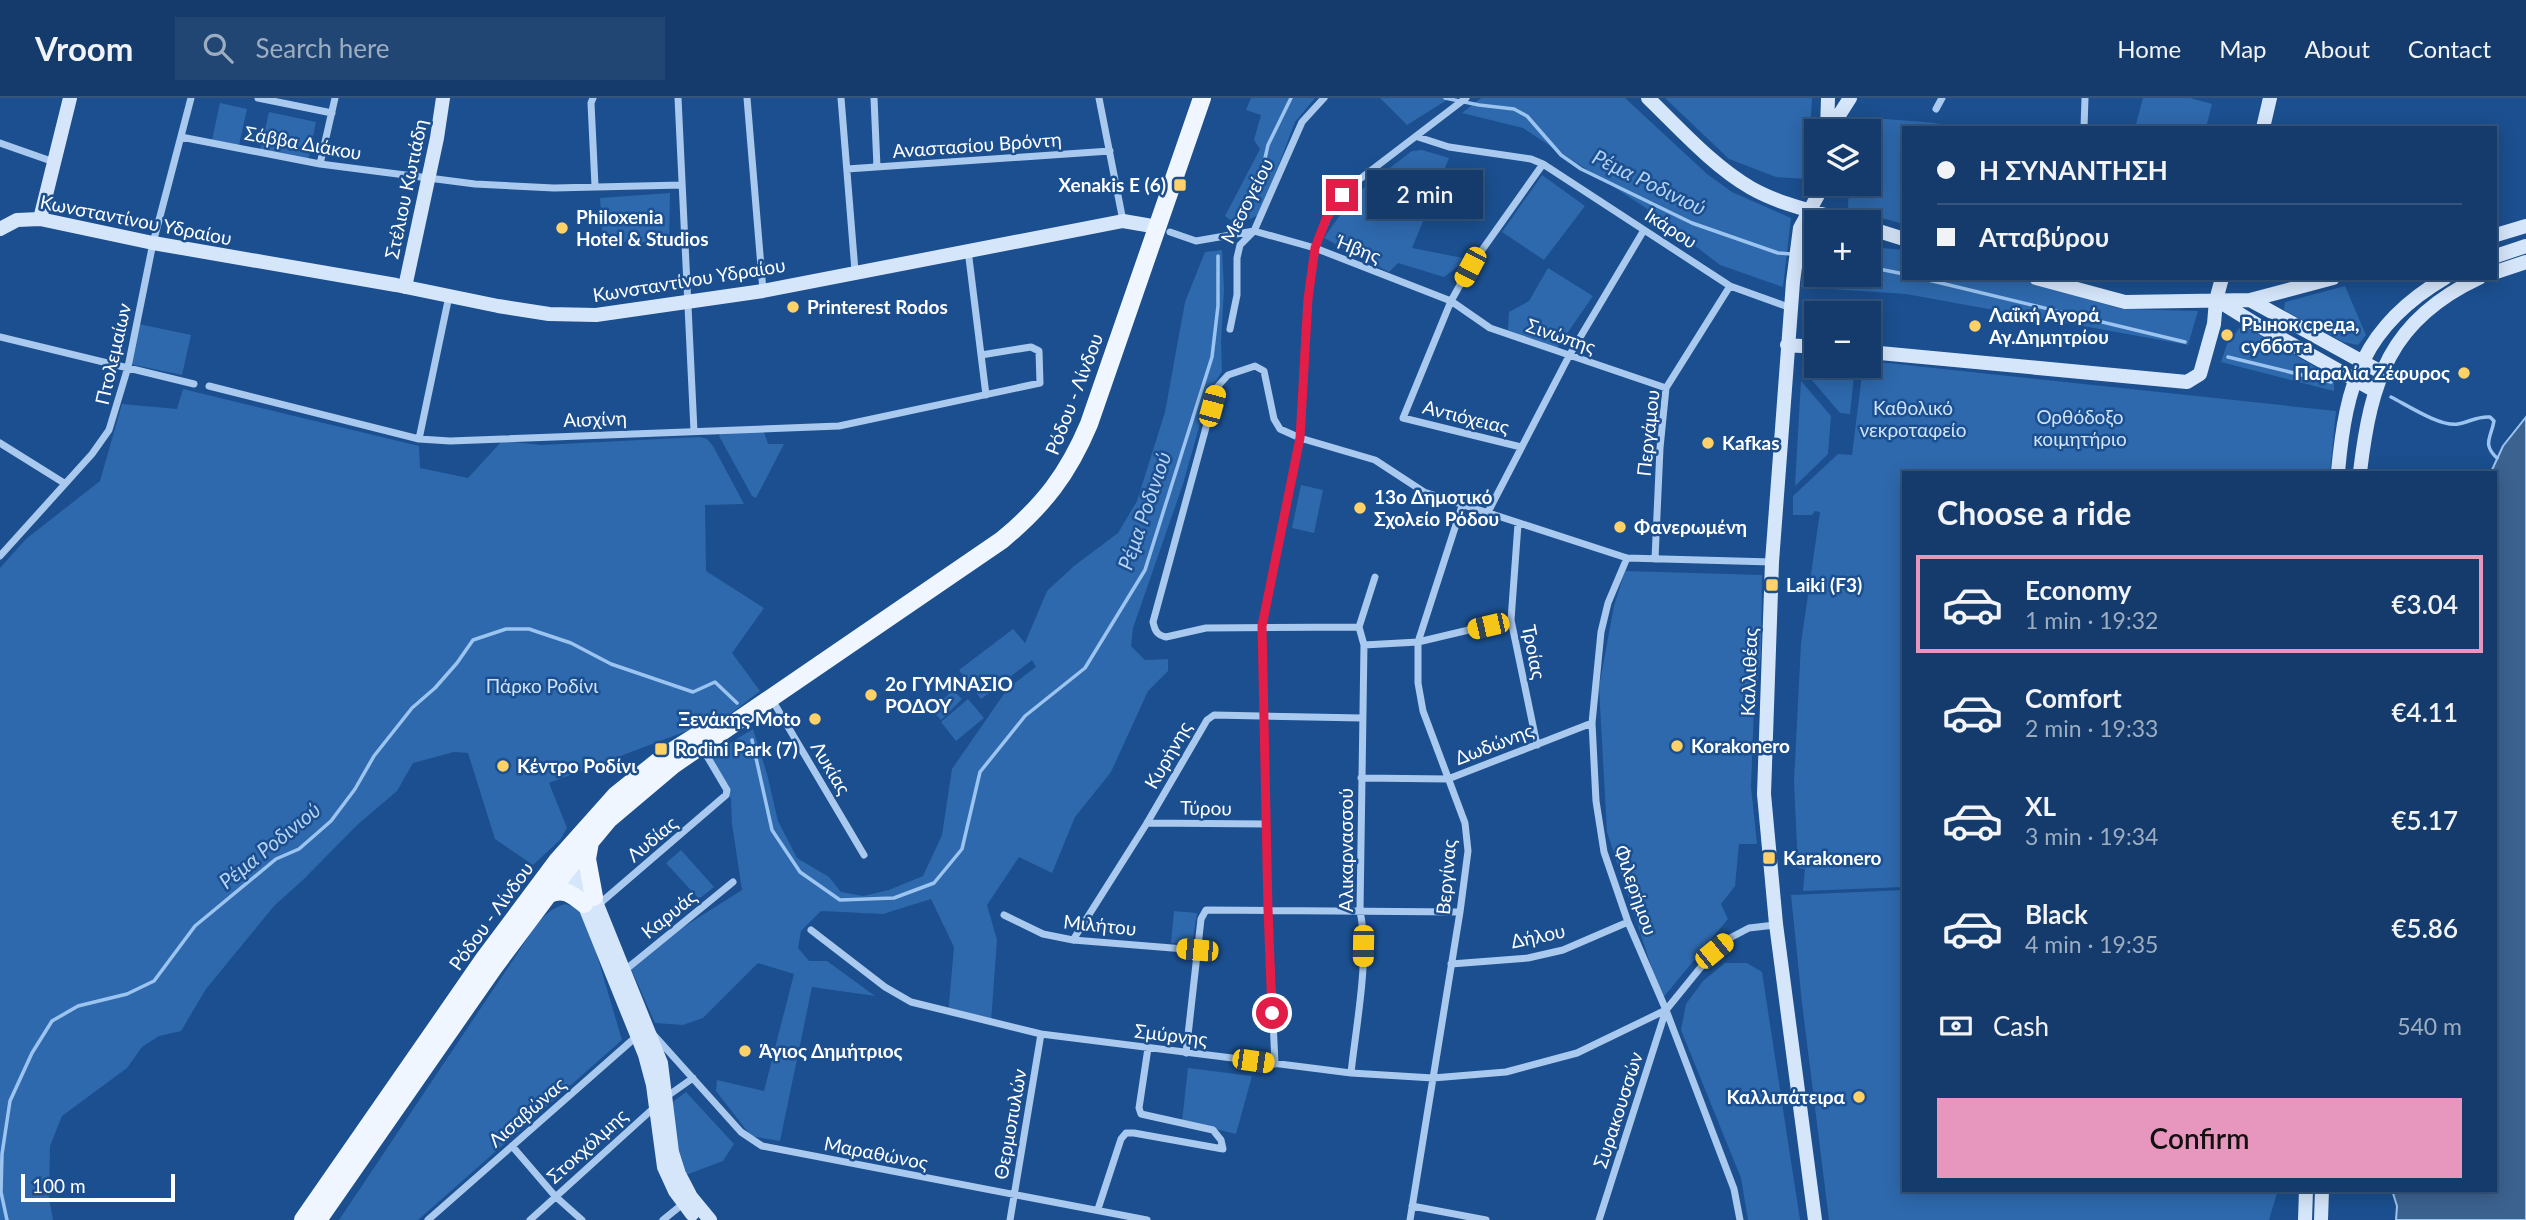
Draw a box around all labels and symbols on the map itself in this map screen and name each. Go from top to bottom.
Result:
street label: Στέλιου Κωτιάδη [379,117,432,261]
street label: Σάββα Διάκου [243,121,363,164]
street label: Αναστασίου Βρόντη [892,127,1062,162]
water label: Ρέμα Ροδινιού [1589,143,1711,220]
street label: Μεσογείου [1215,154,1278,247]
callout: 2 min [1366,170,1482,220]
place label: Xenakis E (6) [1059,173,1166,196]
marker: Xenakis E (6) [1172,177,1188,193]
route end [1326,179,1358,211]
street label: Κωνσταντίνου Υδραίου [38,190,234,249]
street label: Ικάρου [1641,202,1702,253]
place label: Philoxenia Hotel & Studios [576,205,709,250]
marker: Philoxenia Hotel & Studios [554,220,570,236]
street label: Ήβης [1332,229,1384,267]
car [1451,244,1490,290]
street label: Κωνσταντίνου Υδραίου [591,253,787,306]
place label: Printerest Rodos [807,295,948,318]
marker: Printerest Rodos [785,299,801,315]
street label: Πτολεμαίων [90,301,135,407]
place label: Λαΐκή Αγορά Αγ.Δημητρίου [1988,303,2109,348]
place label: Рынок среда, суббота [2241,312,2360,357]
street label: Σινώπης [1524,313,1599,358]
marker: Λαΐκή Αγορά Αγ.Δημητρίου [1967,318,1983,334]
marker: Рынок среда, суббота [2219,327,2235,343]
street label: Ρόδου - Λίνδου [1040,330,1107,458]
place label: Παραλία Ζέφυρος [2294,361,2450,384]
marker: Παραλία Ζέφυρος [2456,365,2472,381]
car [1197,383,1228,429]
street label: Περγάμου [1632,389,1663,477]
street label: Αντιόχειας [1420,395,1512,438]
park label: Καθολικό νεκροταφείο [1859,396,1967,441]
park label: Ορθόδοξο κοιμητήριο [2033,405,2127,450]
street label: Αισχίνη [563,406,627,431]
place label: Kafkas [1722,431,1780,454]
marker: Kafkas [1700,435,1716,451]
water label: Ρέμα Ροδινιού [1112,448,1175,573]
place label: 13ο Δημοτικό Σχολείο Ρόδου [1374,485,1499,530]
marker: 13ο Δημοτικό Σχολείο Ρόδου [1352,500,1368,516]
place label: Φανερωμένη [1634,515,1747,538]
marker: Φανερωμένη [1612,519,1628,535]
place label: Laiki (F3) [1786,573,1862,596]
marker: Laiki (F3) [1764,577,1780,593]
car [1466,611,1511,641]
street label: Τροίας [1518,623,1551,681]
street label: Καλλιθέας [1735,627,1762,717]
place label: 2ο ΓΥΜΝΑΣΙΟ ΡΟΔΟΥ [885,672,1013,717]
park label: Πάρκο Ροδίνι [486,674,599,697]
marker: 2ο ΓΥΜΝΑΣΙΟ ΡΟΔΟΥ [863,687,879,703]
place label: Ξενάκης Moto [678,707,801,730]
marker: Ξενάκης Moto [807,711,823,727]
street label: Κυρήνης [1139,717,1196,792]
street label: Δωδώνης [1452,718,1536,769]
place label: Korakonero [1691,734,1790,757]
place label: Rodini Park (7) [675,737,798,760]
street label: Λυκίας [807,737,856,799]
marker: Korakonero [1669,738,1685,754]
marker: Rodini Park (7) [653,741,669,757]
place label: Κέντρο Ροδίνι [517,754,637,777]
marker: Κέντρο Ροδίνι [495,758,511,774]
street label: Αλικαρνασσού [1334,788,1357,912]
water label: Ρέμα Ροδινιού [213,796,325,893]
street label: Τύρου [1180,796,1232,819]
street label: Λυδίας [622,811,682,866]
street label: Βεργίνας [1431,838,1460,916]
street label: Φιλερήμου [1610,842,1663,938]
place label: Karakonero [1783,846,1881,869]
marker: Karakonero [1761,850,1777,866]
street label: Ρόδου - Λίνδου [444,857,538,974]
street label: Καρυάς [636,884,701,943]
street label: Μιλήτου [1062,909,1138,940]
street label: Δήλου [1509,919,1567,952]
car [1353,925,1374,967]
car [1692,930,1737,972]
car [1176,938,1219,962]
route start [1256,997,1288,1029]
street label: Σμύρνης [1133,1019,1209,1050]
place label: Άγιος Δημήτριος [758,1039,903,1062]
marker: Άγιος Δημήτριος [737,1043,753,1059]
car [1231,1048,1276,1074]
street label: Συρακουσσών [1588,1049,1647,1171]
street label: Θερμοπυλών [988,1067,1031,1181]
street label: Λισαβώνας [483,1072,570,1151]
place label: Καλλιπάτειρα [1727,1085,1846,1108]
marker: Καλλιπάτειρα [1851,1089,1867,1105]
street label: Στοκχόλμης [542,1103,632,1188]
street label: Μαραθώνος [822,1131,930,1174]
scale bar [21,1171,175,1203]

